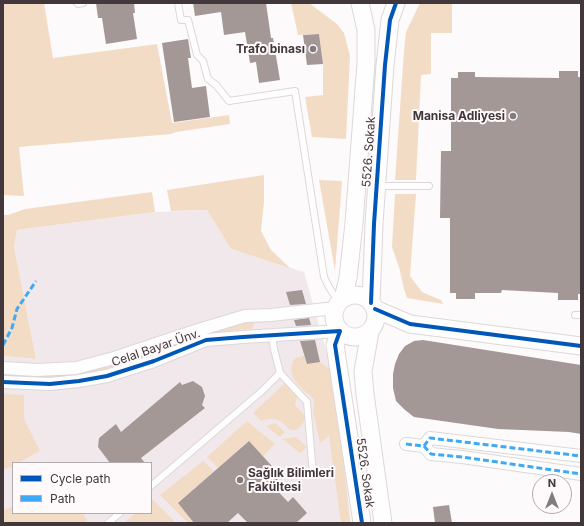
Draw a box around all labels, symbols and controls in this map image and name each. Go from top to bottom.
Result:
place label: Trafo binası [236,42,305,56]
marker: Trafo binası [308,44,318,54]
place label: Manisa Adliyesi [413,109,505,123]
marker: Manisa Adliyesi [508,111,518,121]
street label: 5526. Sokak [359,116,379,188]
street label: Celal Bayar Ünv. [110,326,202,370]
street label: 5526. Sokak [353,437,377,509]
legend [12,462,152,514]
place label: Sağlık Bilimleri Fakültesi [248,466,334,494]
text: Cycle path [50,471,111,486]
north arrow [532,474,572,514]
marker: Sağlık Bilimleri Fakültesi [235,475,245,485]
text: N [548,476,556,490]
text: Path [50,491,75,506]

